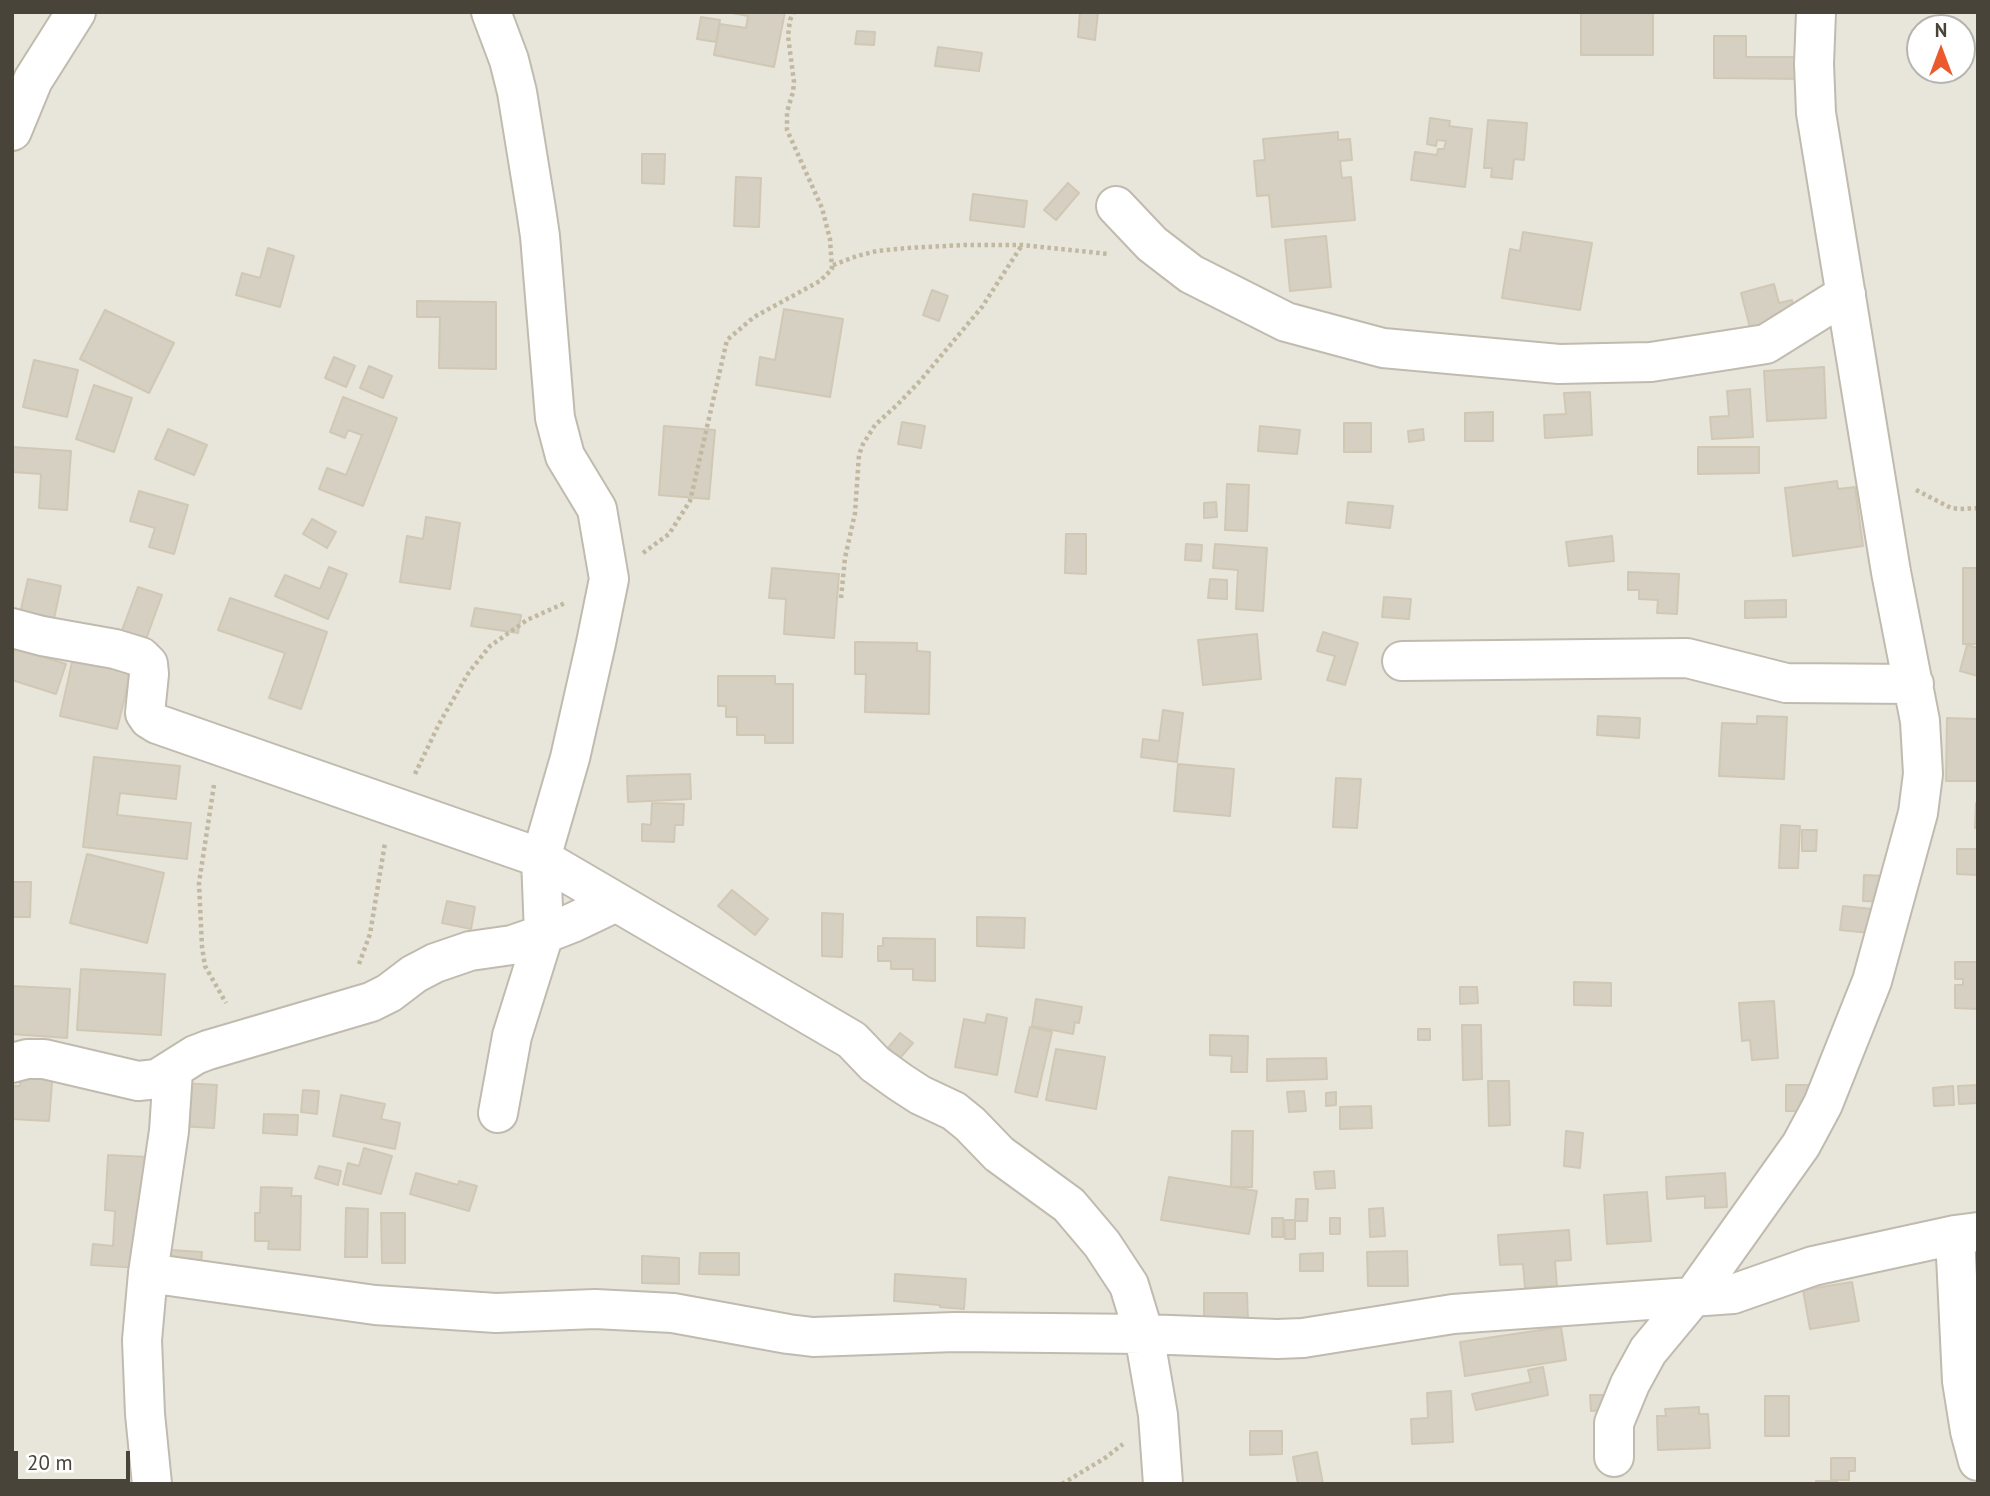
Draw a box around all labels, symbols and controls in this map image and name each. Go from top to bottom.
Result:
north arrow [1906,14,1976,84]
text: N [1935,18,1947,42]
scale bar [18,1436,133,1480]
text: 20 m [27,1449,73,1476]

